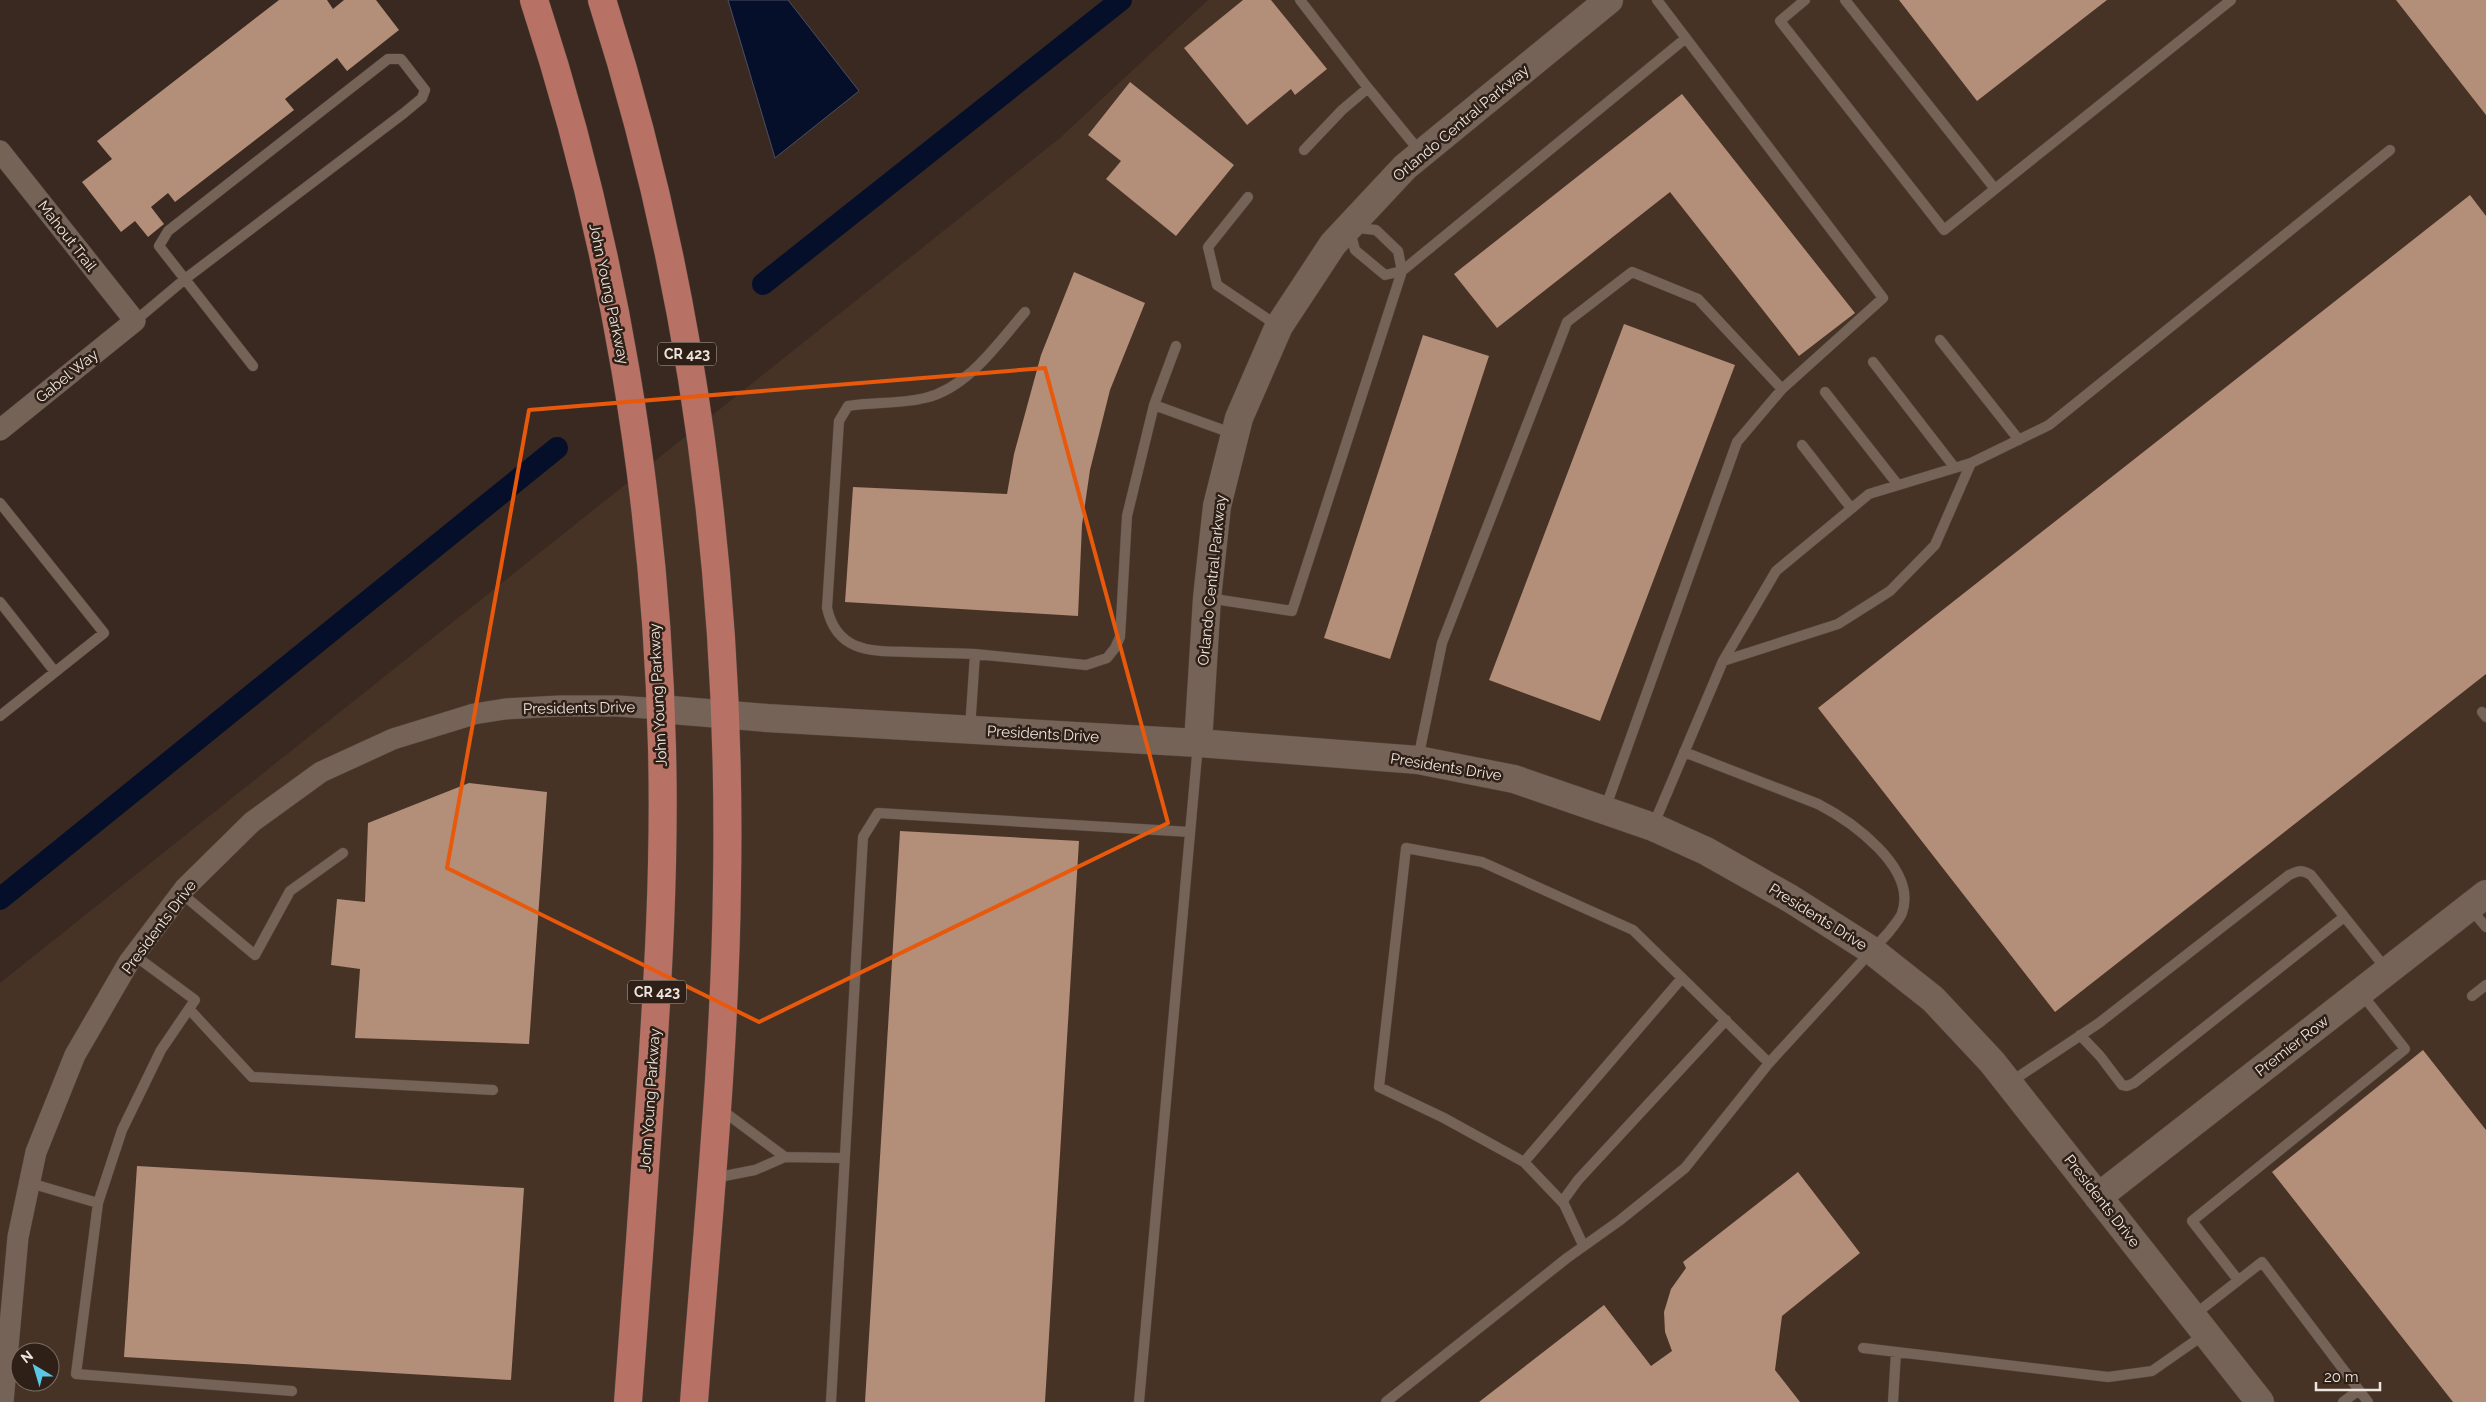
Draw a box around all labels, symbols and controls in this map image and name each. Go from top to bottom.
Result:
street label: Orlando Central Parkway [1389,61,1533,185]
street label: Mahout Trail [34,197,101,276]
street label: John Young Parkway [585,222,633,366]
road number: CR 423 [658,342,716,366]
street label: Gabel Way [32,345,102,407]
street label: Orlando Central Parkway [1194,494,1230,666]
street label: John Young Parkway [645,623,671,767]
street label: Presidents Drive [523,698,636,718]
street label: Presidents Drive [986,722,1100,746]
street label: Presidents Drive [1389,749,1503,785]
street label: Presidents Drive [118,877,200,977]
street label: Presidents Drive [1766,880,1871,955]
road number: CR 423 [628,980,686,1004]
street label: Premier Row [2252,1012,2332,1080]
street label: John Young Parkway [636,1028,664,1172]
street label: Presidents Drive [2060,1151,2144,1251]
north arrow [10,1342,60,1392]
text: N [18,1347,36,1366]
scale bar [2316,1360,2380,1392]
text: 20 m [2324,1368,2359,1386]

